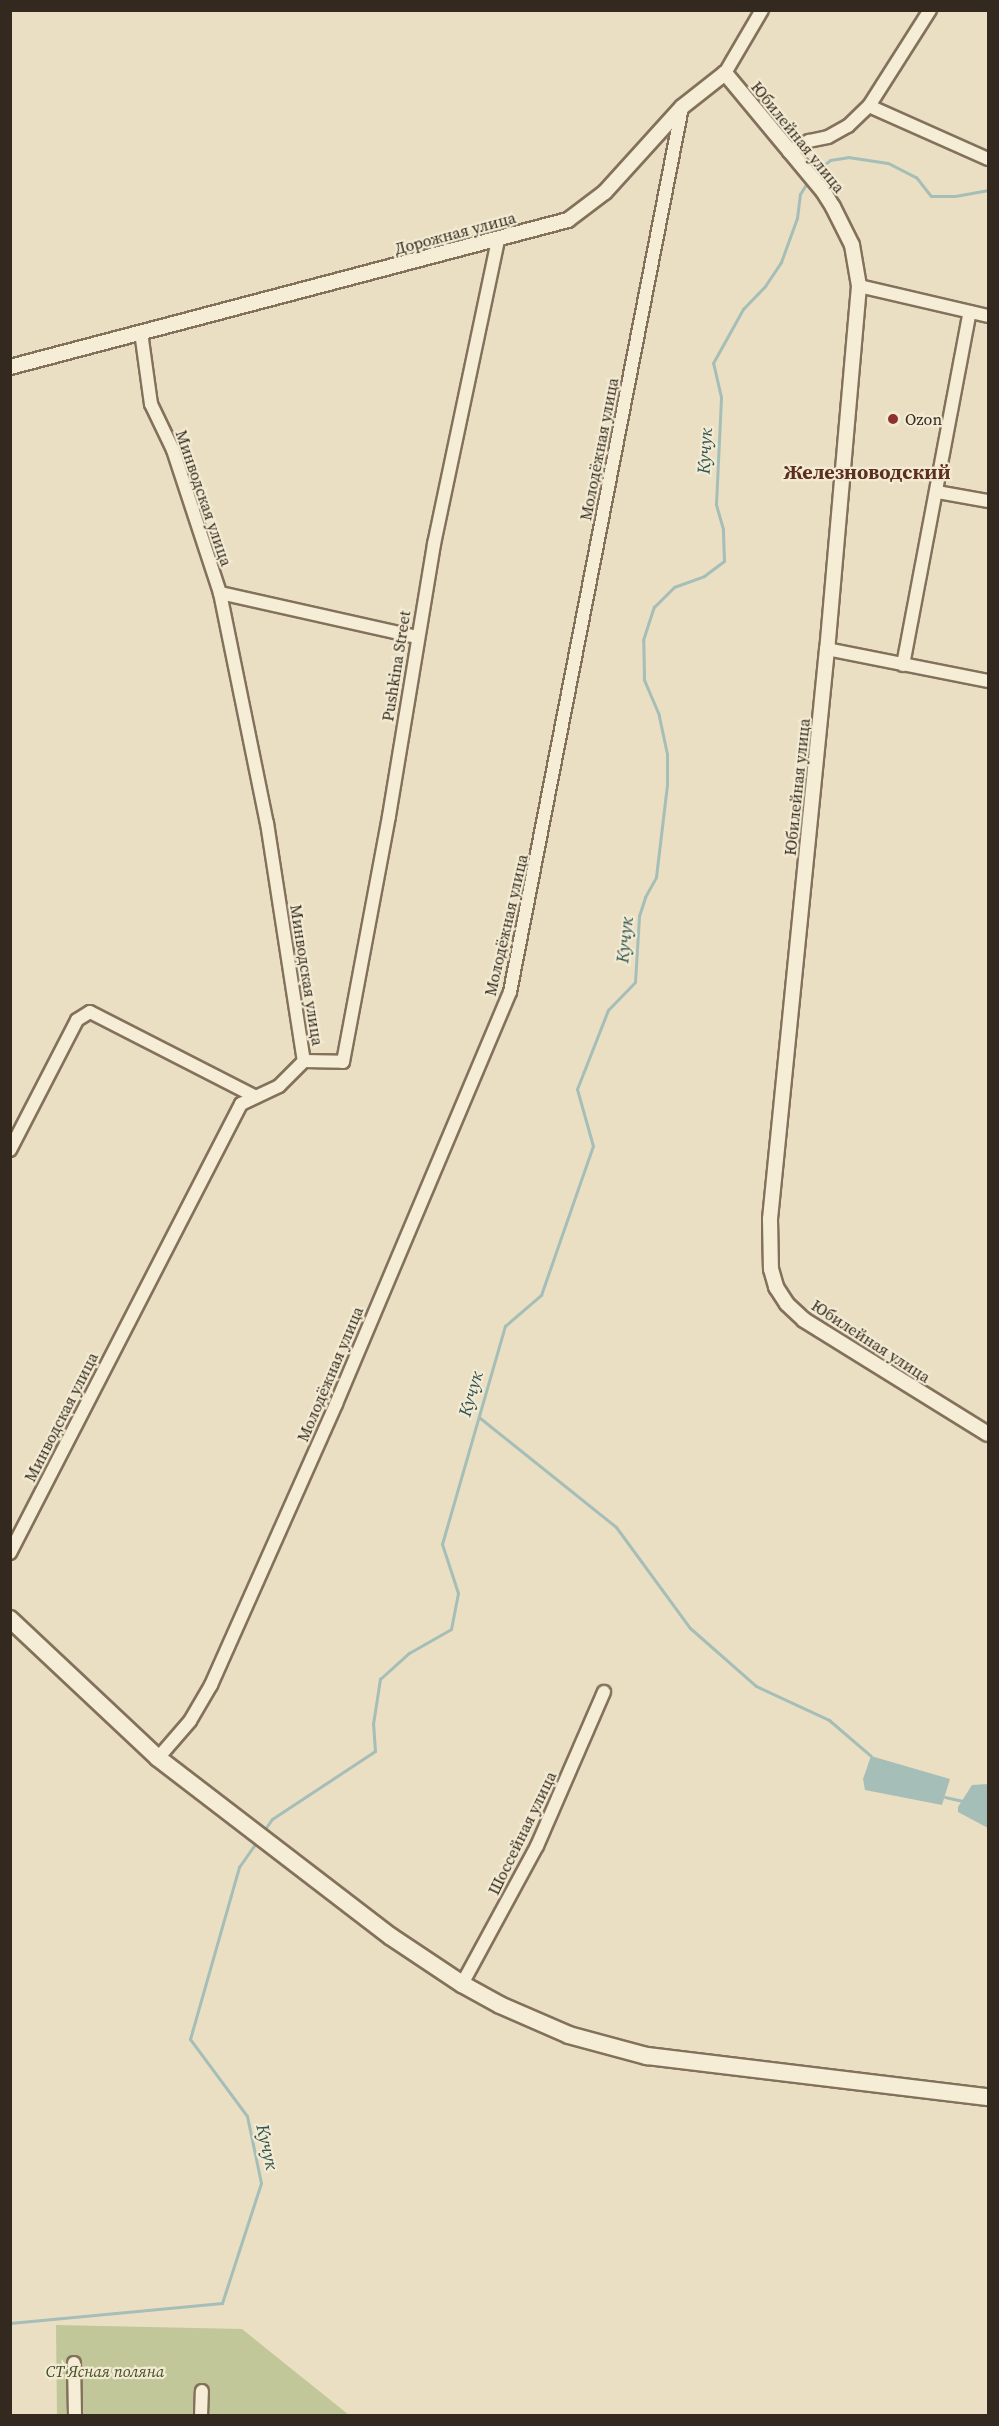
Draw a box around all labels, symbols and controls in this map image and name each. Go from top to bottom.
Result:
street label: Юбилейная улица [747,77,849,197]
street label: Дорожная улица [392,208,518,258]
street label: Молодёжная улица [576,376,622,522]
place label: Ozon [905,409,942,429]
marker: Ozon [886,412,900,426]
street label: Минводская улица [172,427,236,569]
water label: Кучук [693,427,717,475]
district label: Железноводский [783,460,951,484]
street label: Pushkina Street [378,609,414,723]
street label: Юбилейная улица [780,717,814,857]
street label: Молодёжная улица [480,852,532,998]
street label: Минводская улица [286,903,328,1047]
water label: Кучук [612,916,638,964]
street label: Юбилейная улица [808,1295,934,1387]
street label: Молодёжная улица [293,1304,367,1444]
street label: Минводская улица [20,1349,102,1485]
water label: Кучук [454,1369,488,1419]
street label: Шоссейная улица [484,1768,560,1898]
water label: Кучук [251,2122,283,2172]
park label: СТ Ясная поляна [46,2361,164,2381]

